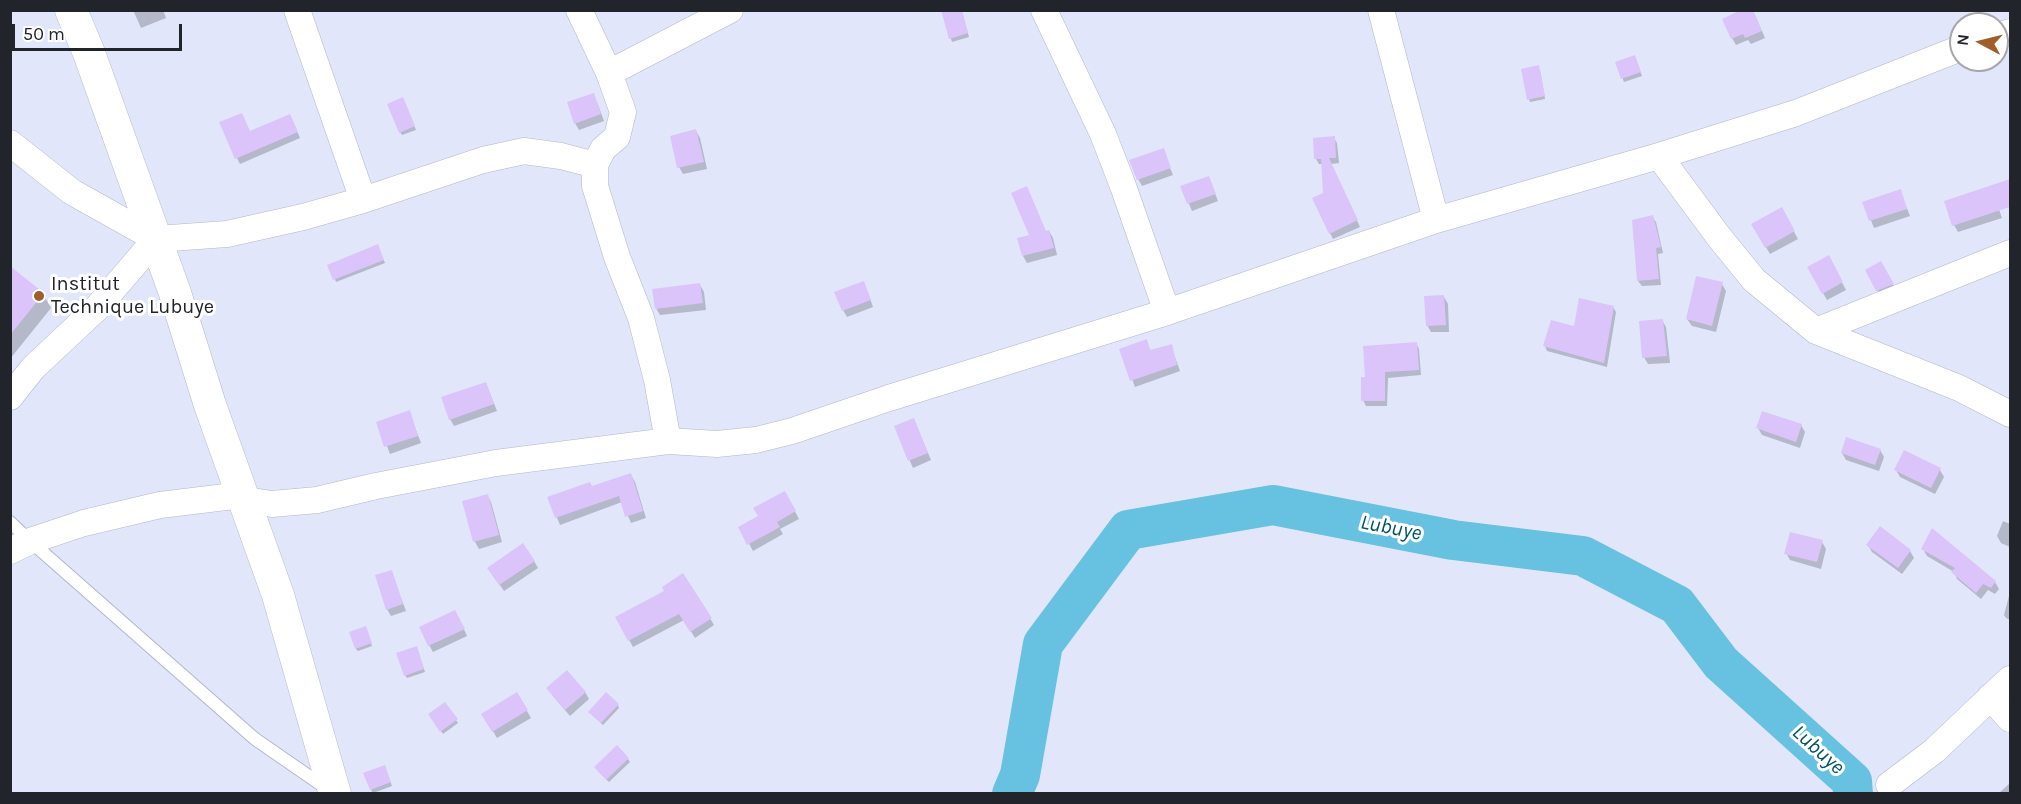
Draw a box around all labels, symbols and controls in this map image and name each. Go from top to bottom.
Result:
scale bar [15,12,184,50]
north arrow [1949,12,2009,72]
text: 50 m [23,23,65,45]
text: N [1952,33,1973,47]
place label: Institut Technique Lubuye [51,272,214,319]
marker: Institut Technique Lubuye [32,289,46,303]
water label: Lubuye [1358,510,1424,546]
water label: Lubuye [1787,720,1849,780]

